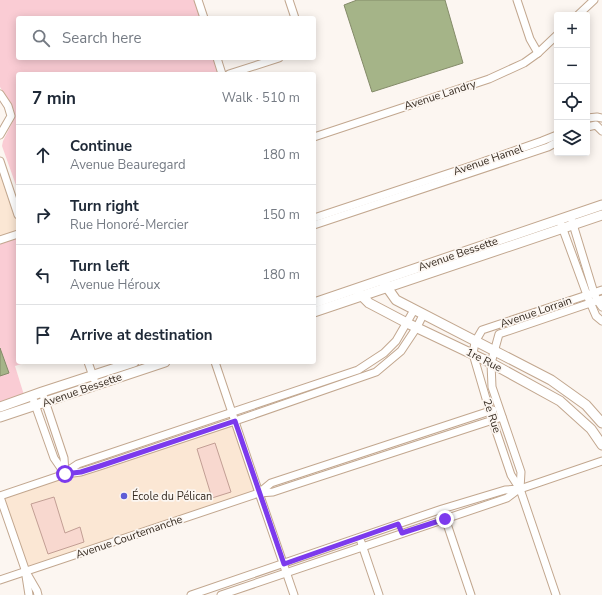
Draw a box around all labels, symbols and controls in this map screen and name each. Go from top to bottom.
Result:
map controls [554,12,590,156]
button: + [554,12,590,48]
search box [16,16,316,60]
icon: search [30,27,52,49]
text: Search here [62,28,142,48]
button: − [554,48,590,84]
street label: Avenue Landry [402,76,478,114]
button: locate [554,84,590,120]
text: 7 min [32,87,76,110]
text: Walk · 510 m [222,89,300,107]
button: layers [554,120,590,156]
text: Continue [70,136,132,156]
street label: Avenue Hamel [451,141,526,179]
icon: ahead [32,144,54,166]
text: 180 m [262,146,300,164]
text: Avenue Beauregard [70,156,186,174]
text: Turn right [70,196,139,216]
icon: right [32,204,54,226]
text: 150 m [262,206,300,224]
text: Rue Honoré-Mercier [70,216,188,234]
street label: Avenue Bessette [416,233,500,275]
text: Turn left [70,256,129,276]
icon: left [32,264,54,286]
text: 180 m [262,266,300,284]
text: Avenue Héroux [70,276,160,294]
street label: Avenue Lorrain [498,293,574,331]
icon: arrive [32,324,54,346]
text: Arrive at destination [70,325,213,345]
street label: 1re Rue [463,345,505,375]
street label: Avenue Bessette [40,369,124,411]
street label: 2e Rue [480,397,505,435]
route start [56,465,74,483]
place label: École du Pélican [132,488,212,504]
marker: École du Pélican [119,491,129,501]
route end [436,510,454,528]
street label: Avenue Courtemanche [74,512,185,562]

